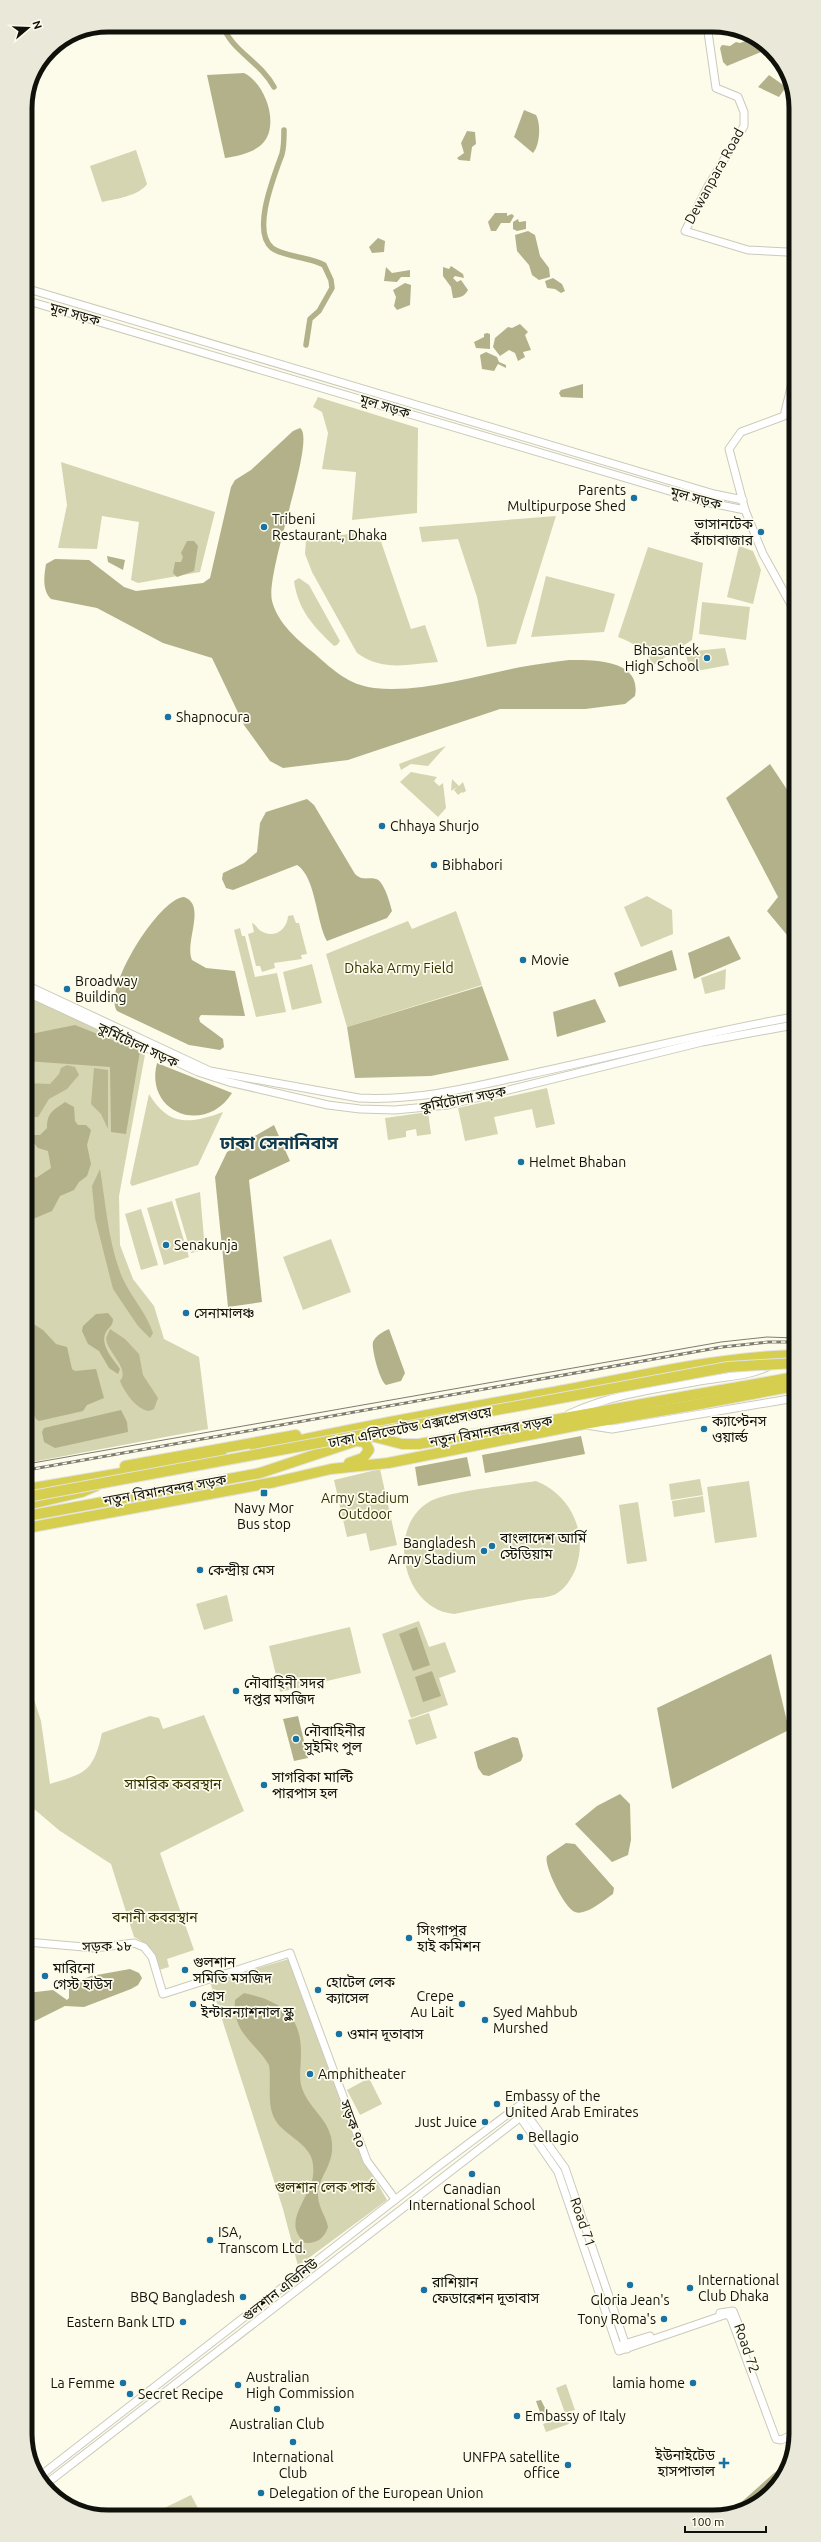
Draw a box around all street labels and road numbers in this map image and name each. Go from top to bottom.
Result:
street label: Dewanpara Road [681,125,747,227]
street label: মূল সড়ক [47,299,103,330]
street label: মূল সড়ক [357,390,413,422]
street label: মূল সড়ক [668,483,724,514]
street label: কুর্মিটোলা সড়ক [94,1018,182,1072]
street label: কুর্মিটোলা সড়ক [418,1082,508,1116]
street label: ঢাকা এলিভেটেড এক্সপ্রেসওয়ে [326,1403,493,1451]
street label: নতুন বিমানবন্দর সড়ক [427,1412,555,1451]
street label: নতুন বিমানবন্দর সড়ক [101,1471,229,1510]
street label: সড়ক ১৮ [81,1938,132,1954]
street label: সড়ক ৭০ [337,2097,369,2150]
street label: Road 71 [567,2195,599,2249]
street label: গুলশান এভিনিউ [239,2255,322,2325]
street label: Road 72 [731,2321,763,2375]

